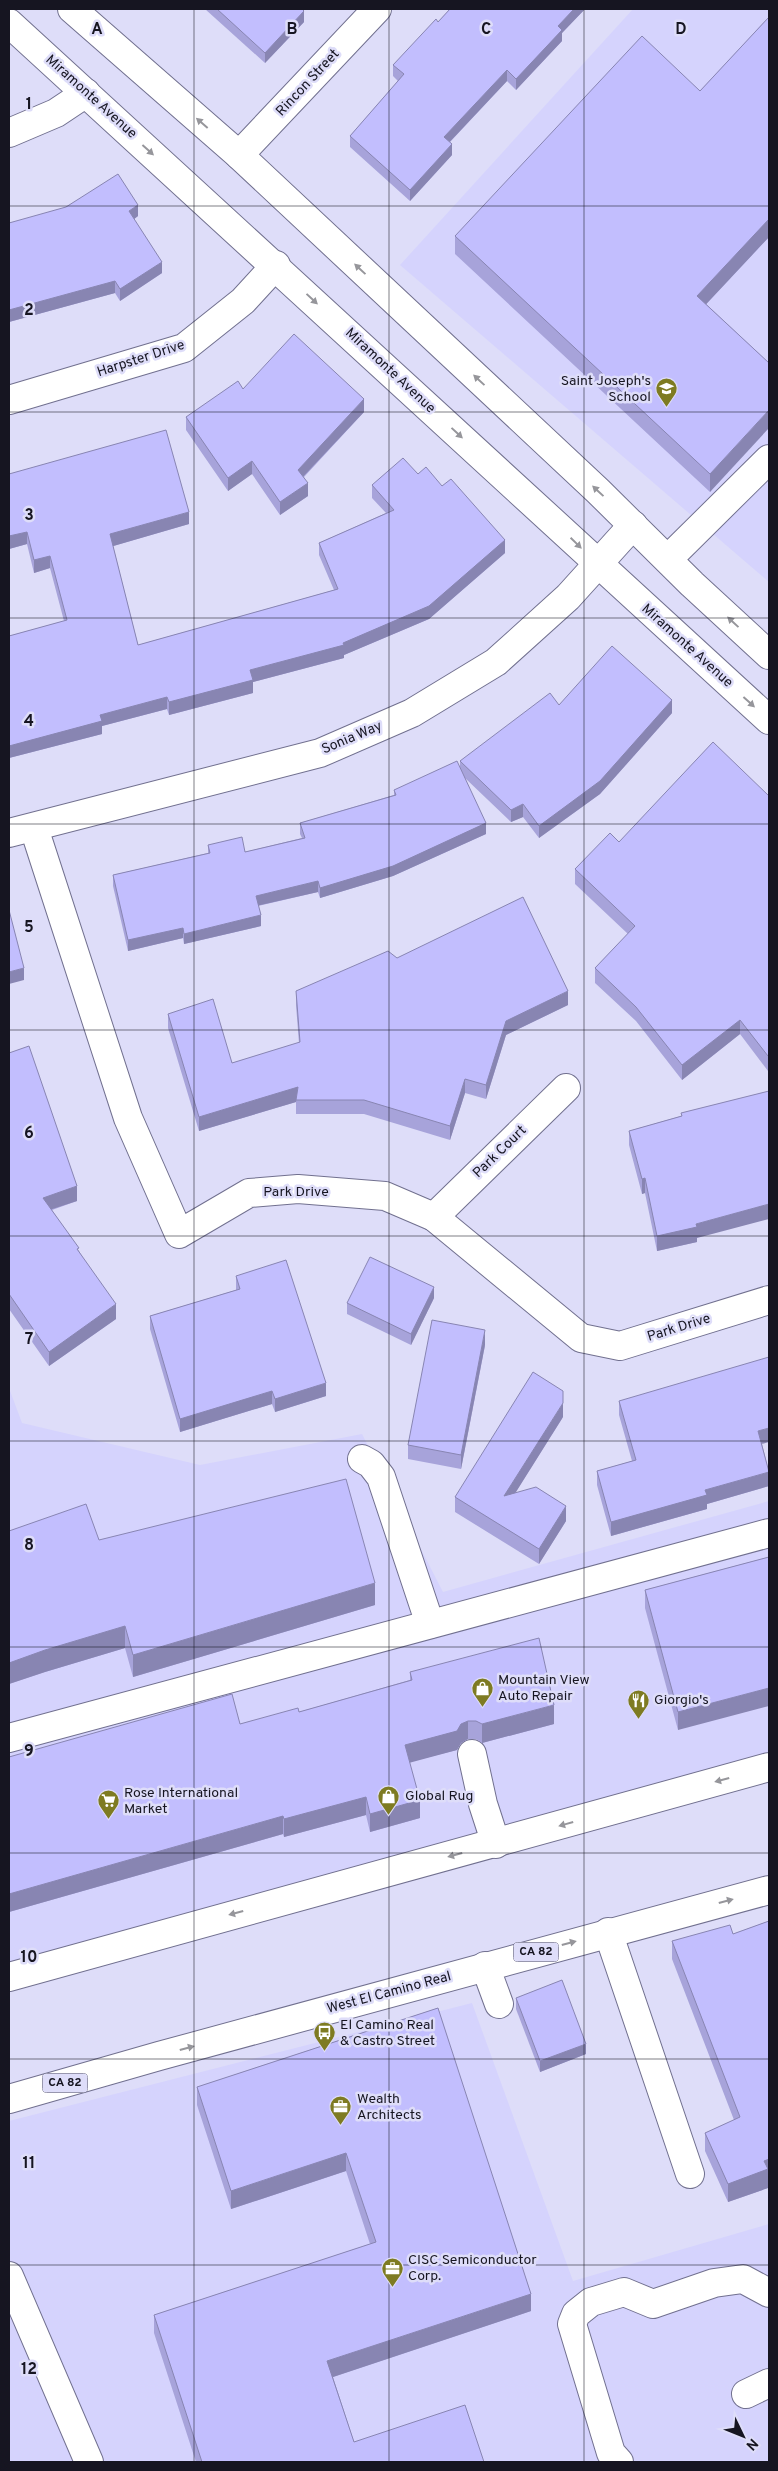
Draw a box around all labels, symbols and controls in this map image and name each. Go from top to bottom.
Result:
text: A [91,20,103,40]
text: B [286,20,298,40]
text: C [481,20,491,40]
text: D [675,20,687,40]
street label: Rincon Street [273,46,343,120]
street label: Miramonte Avenue [42,51,140,143]
text: 1 [26,95,32,115]
one-way arrow [196,118,208,129]
one-way arrow [142,144,155,155]
one-way arrow [355,263,367,275]
one-way arrow [305,293,318,304]
text: 2 [24,301,34,321]
street label: Miramonte Avenue [341,325,439,417]
street label: Harpster Drive [95,337,187,381]
place label: Saint Joseph's School [561,373,651,406]
one-way arrow [474,374,486,386]
school or university icon: Saint Joseph's School [655,377,679,408]
one-way arrow [450,427,462,439]
one-way arrow [592,485,604,497]
text: 3 [24,506,34,526]
one-way arrow [570,537,582,549]
street label: Miramonte Avenue [638,600,736,692]
one-way arrow [728,616,740,628]
one-way arrow [743,696,755,708]
text: 4 [24,712,34,732]
street label: Sonia Way [319,718,385,758]
text: 5 [24,918,34,938]
street label: Park Court [470,1122,530,1182]
text: 6 [24,1124,34,1144]
street label: Park Drive [263,1184,329,1201]
street label: Park Drive [645,1310,713,1346]
text: 7 [25,1330,33,1350]
text: 8 [24,1536,34,1556]
place label: Mountain View Auto Repair [498,1672,590,1705]
shop icon: Mountain View Auto Repair [470,1676,494,1707]
restaurant icon: Giorgio's [626,1688,650,1719]
place label: Giorgio's [654,1692,709,1709]
text: 9 [24,1742,34,1762]
one-way arrow [715,1776,730,1784]
shop icon: Global Rug [377,1784,401,1815]
place label: Rose International Market [124,1785,238,1818]
place label: Global Rug [405,1788,473,1805]
supermarket icon: Rose International Market [96,1789,120,1820]
one-way arrow [558,1821,573,1829]
one-way arrow [447,1851,462,1859]
one-way arrow [719,1897,734,1905]
one-way arrow [229,1909,244,1917]
one-way arrow [562,1939,577,1947]
road number: CA 82 [514,1942,558,1961]
text: 10 [21,1948,37,1968]
street label: West El Camino Real [325,1968,453,2018]
place label: El Camino Real & Castro Street [340,2017,435,2050]
bus stop icon: El Camino Real & Castro Street [312,2021,336,2052]
one-way arrow [179,2044,194,2052]
road number: CA 82 [42,2074,88,2092]
place label: Wealth Architects [357,2091,422,2124]
office icon: Wealth Architects [329,2095,353,2126]
text: 11 [23,2154,35,2174]
place label: CISC Semiconductor Corp. [408,2252,537,2285]
office icon: CISC Semiconductor Corp. [380,2256,404,2287]
text: 12 [21,2360,37,2380]
north arrow [718,2411,768,2461]
text: N [742,2434,761,2453]

